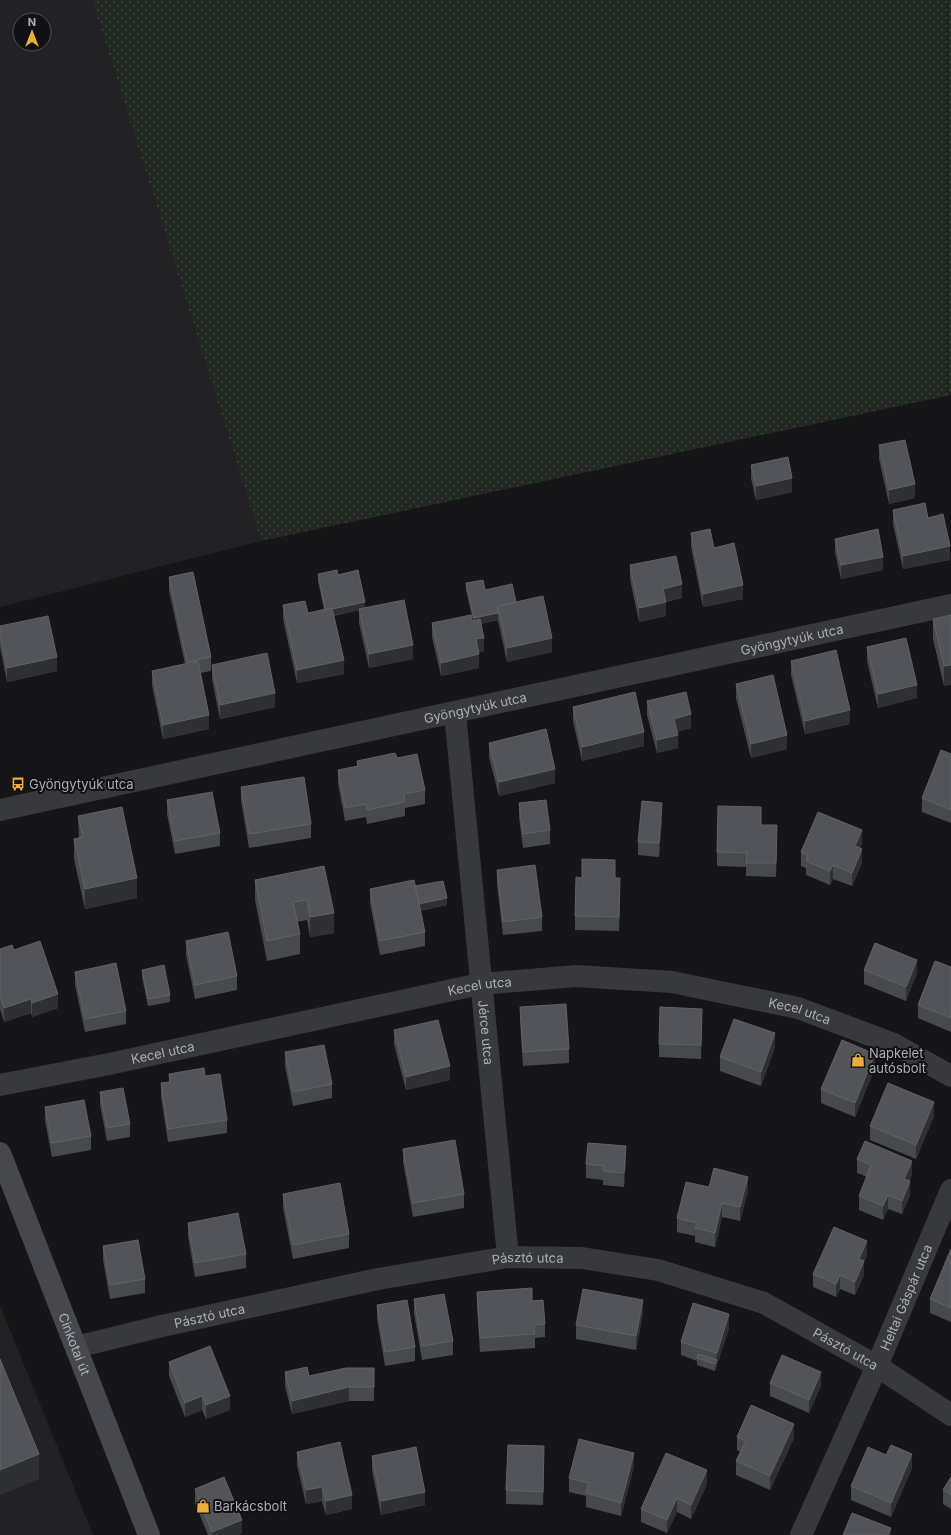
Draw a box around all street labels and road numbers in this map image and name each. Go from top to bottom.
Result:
street label: Gyöngytyúk utca [739,620,845,658]
street label: Gyöngytyúk utca [422,689,528,726]
street label: Kecel utca [446,973,512,999]
street label: Kecel utca [767,994,833,1028]
street label: Jérce utca [475,999,497,1066]
street label: Kecel utca [130,1038,196,1067]
street label: Heltai Gáspár utca [877,1242,935,1353]
street label: Pásztó utca [490,1249,564,1268]
street label: Pásztó utca [172,1300,246,1331]
street label: Cinkotai út [55,1311,94,1377]
street label: Pásztó utca [810,1324,881,1373]

